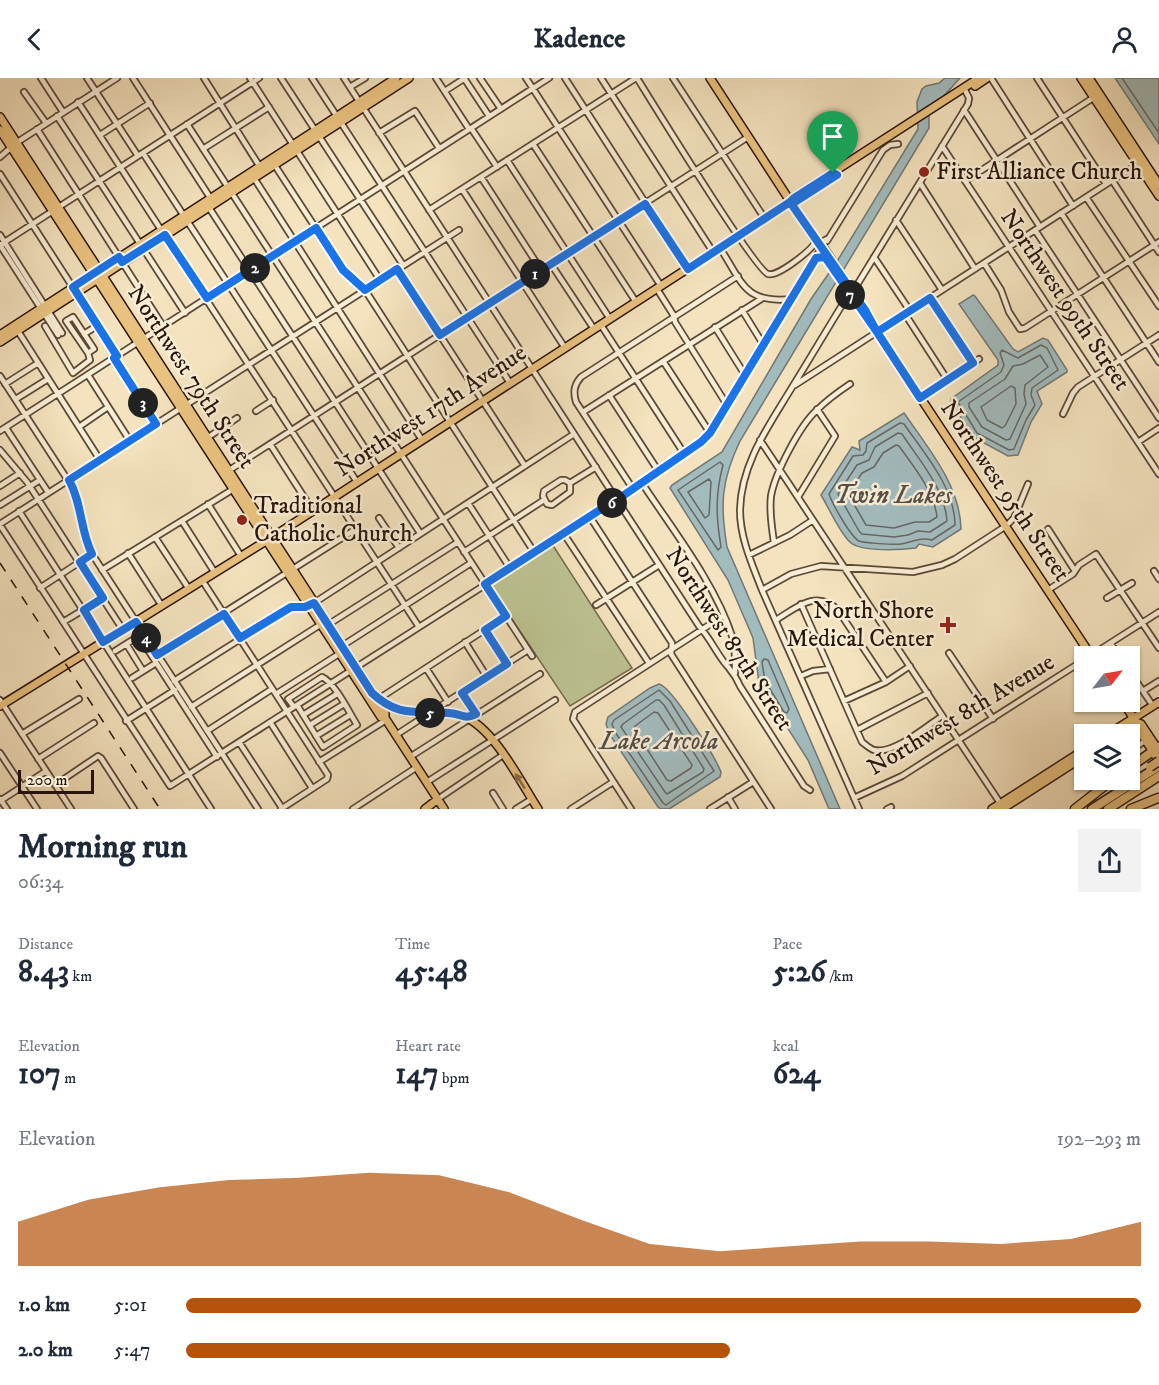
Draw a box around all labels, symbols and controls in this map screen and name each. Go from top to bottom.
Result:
text: Kadence [534,22,625,56]
icon: back [18,23,51,56]
icon: person [1108,23,1141,56]
pin [807,111,858,173]
icon: arrive [816,120,849,153]
place label: First Alliance Church [936,157,1143,187]
marker: First Alliance Church [917,165,931,179]
street label: Northwest 99th Street [993,204,1137,397]
pin: 2 [240,253,270,283]
text: 2 [251,258,259,278]
pin: 1 [520,259,550,289]
text: 1 [532,264,538,284]
street label: Northwest 79th Street [120,280,262,475]
pin: 7 [835,280,865,310]
text: 7 [846,285,854,305]
street label: Northwest 17th Avenue [330,338,532,484]
pin: 3 [128,388,158,418]
text: 3 [140,393,146,413]
street label: Northwest 95th Street [933,395,1077,588]
water label: Twin Lakes [834,479,953,512]
pin: 6 [597,488,627,518]
place label: Traditional Catholic Church [254,491,413,549]
text: 6 [608,493,616,513]
marker: Traditional Catholic Church [235,513,249,527]
street label: Northwest 87th Street [658,542,800,737]
place label: North Shore Medical Center [787,596,934,654]
marker: North Shore Medical Center [939,616,957,634]
pin: 4 [131,623,161,653]
text: 4 [141,628,151,648]
north arrow [1074,646,1140,712]
map controls [1074,646,1140,790]
street label: Northwest 8th Avenue [862,647,1060,783]
pin: 5 [415,698,445,728]
text: 5 [426,703,434,723]
button: layers [1074,724,1140,790]
water label: Lake Arcola [598,725,718,758]
scale bar [18,767,94,794]
text: 200 m [27,770,68,790]
one-way arrow [514,773,525,789]
text: Morning run [18,827,187,868]
button: share [1078,829,1141,892]
text: 06:34 [18,870,63,895]
text: Distance [18,934,73,954]
text: Time [395,934,430,954]
text: Pace [773,934,802,954]
text: 8.43 [18,954,69,991]
text: 45:48 [395,954,467,991]
text: 5:26 [773,954,826,991]
text: km [69,966,92,986]
text: /km [826,966,853,986]
text: Elevation [18,1036,80,1056]
text: Heart rate [395,1036,461,1056]
text: kcal [773,1036,799,1056]
text: 107 [18,1056,61,1093]
text: 147 [395,1056,438,1093]
text: 624 [773,1056,820,1093]
text: m [61,1068,76,1088]
text: bpm [438,1068,469,1088]
text: Elevation [18,1127,95,1152]
text: 192–293 m [1057,1127,1141,1152]
text: 1.0 km [18,1293,70,1318]
text: 5:01 [114,1293,147,1318]
text: 2.0 km [18,1338,73,1363]
text: 5:47 [114,1338,151,1363]

